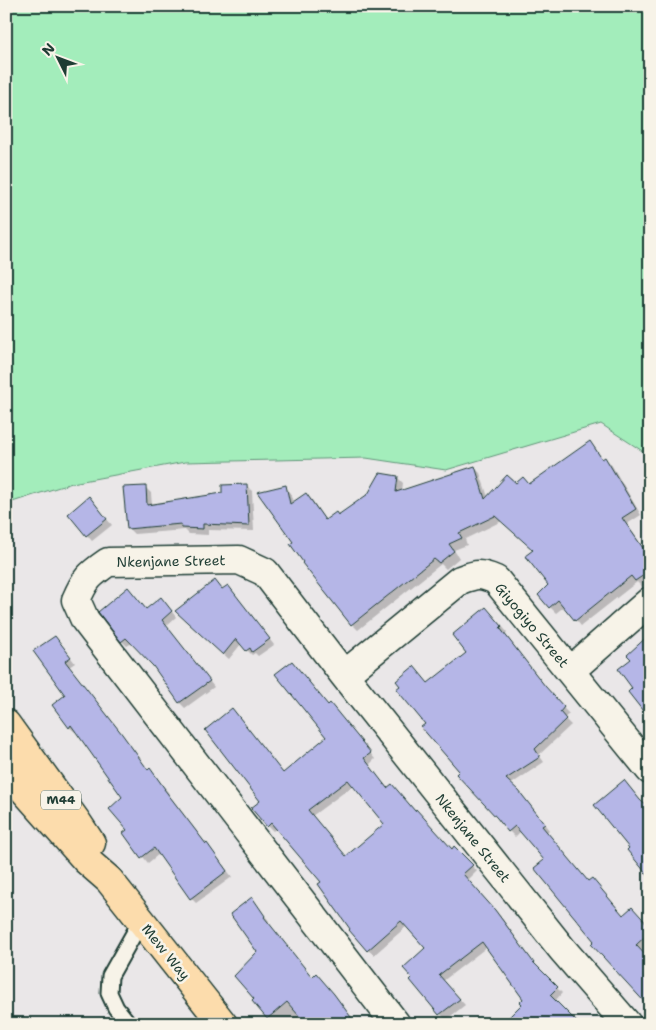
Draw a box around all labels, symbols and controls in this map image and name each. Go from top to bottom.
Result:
north arrow [32,32,82,82]
text: N [38,39,59,59]
street label: Nkenjane Street [116,551,226,571]
street label: Giyogiyo Street [491,579,573,671]
road number: M44 [41,790,81,810]
street label: Nkenjane Street [432,790,514,886]
street label: Mew Way [138,920,194,984]

